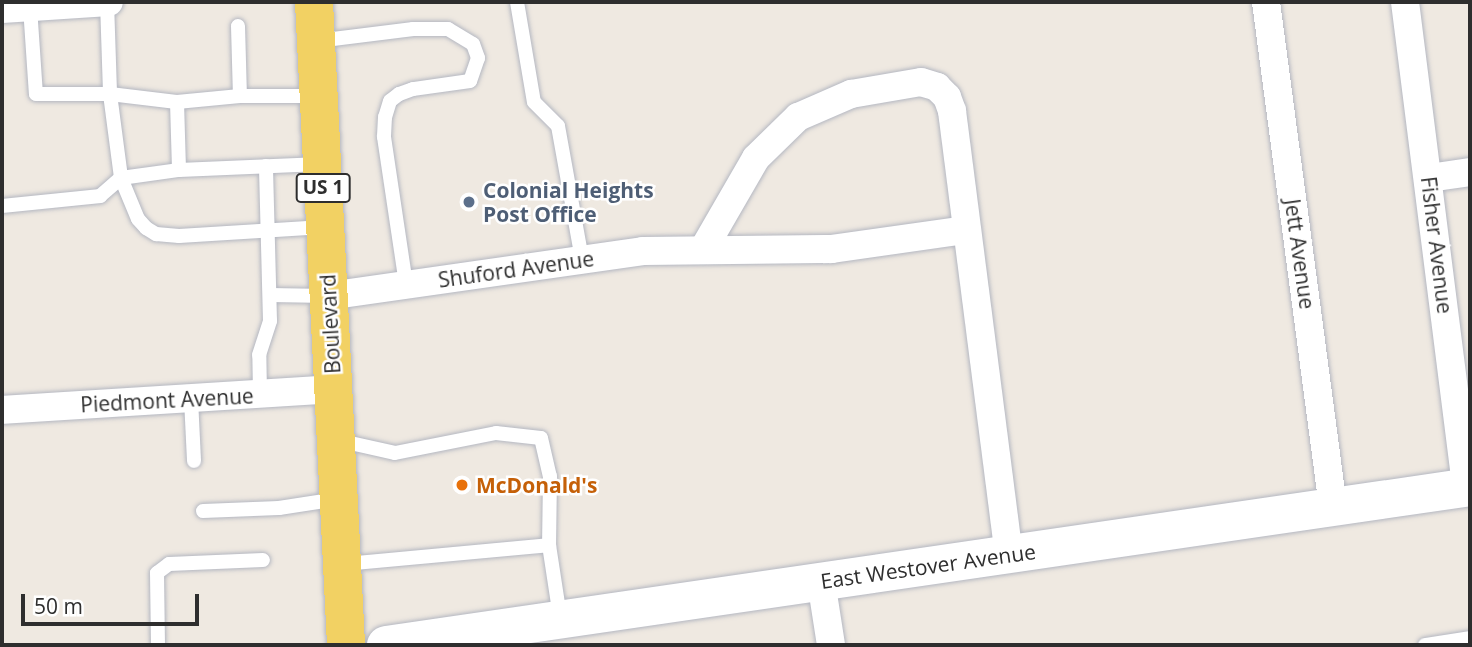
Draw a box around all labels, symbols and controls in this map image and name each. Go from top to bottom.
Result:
road number: US 1 [295,172,351,204]
street label: Fisher Avenue [1416,175,1458,315]
place label: Colonial Heights Post Office [483,177,654,227]
marker: Colonial Heights Post Office [461,194,477,210]
street label: Jett Avenue [1280,197,1320,311]
street label: Shuford Avenue [437,246,595,292]
street label: Boulevard [315,274,345,374]
street label: Piedmont Avenue [80,383,254,417]
place label: McDonald's [476,472,597,498]
marker: McDonald's [454,477,470,493]
street label: East Westover Avenue [819,538,1037,594]
scale bar [24,580,203,624]
text: 50 m [34,592,83,620]

